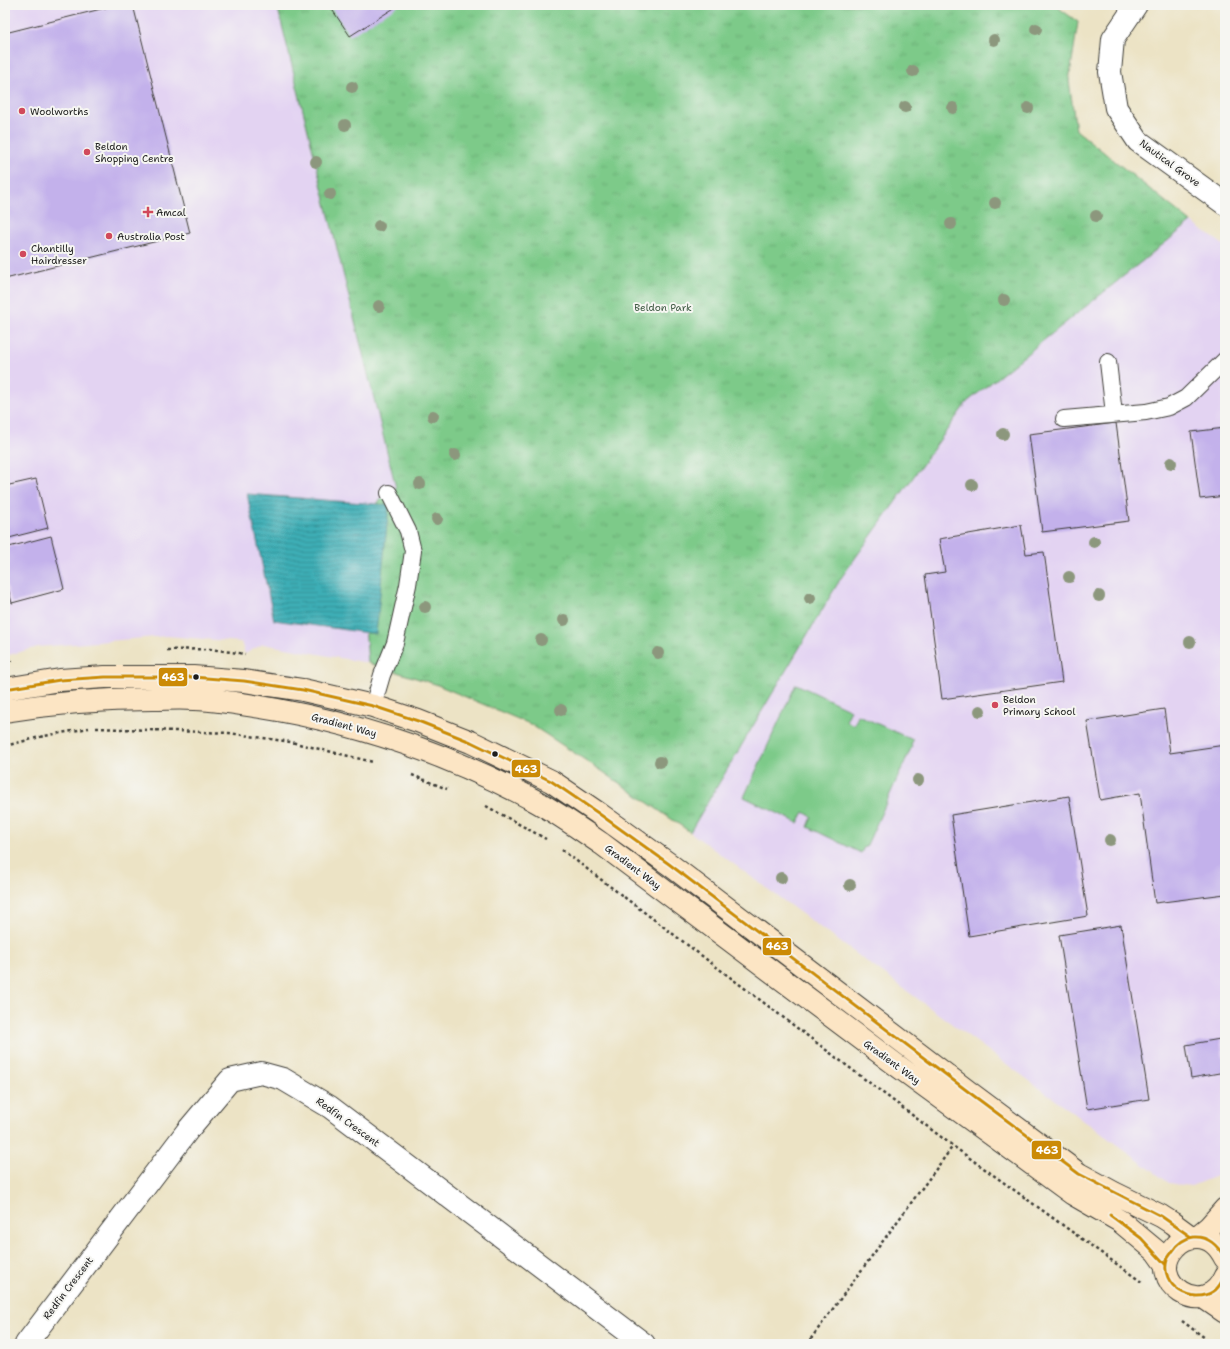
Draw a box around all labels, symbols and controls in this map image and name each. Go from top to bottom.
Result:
place label: Woolworths [30,105,88,118]
marker: Woolworths [17,106,27,116]
street label: Nautical Grove [1137,137,1203,190]
place label: Beldon Shopping Centre [95,140,174,165]
marker: Beldon Shopping Centre [82,147,92,157]
place label: Amcal [156,206,186,219]
marker: Amcal [143,207,153,217]
place label: Australia Post [117,230,185,243]
marker: Australia Post [104,231,114,241]
place label: Chantilly Hairdresser [31,242,87,267]
marker: Chantilly Hairdresser [18,249,28,259]
park label: Beldon Park [634,301,692,314]
line badge: 463 [158,667,188,687]
text: 463 [162,670,185,685]
unlabelled marker [191,672,201,682]
place label: Beldon Primary School [1003,693,1075,718]
marker: Beldon Primary School [990,700,1000,710]
street label: Gradient Way [310,710,378,740]
unlabelled marker [490,749,500,759]
line badge: 463 [511,759,541,778]
text: 463 [515,762,538,777]
street label: Gradient Way [602,842,664,893]
line badge: 463 [762,937,792,956]
text: 463 [766,939,789,954]
street label: Gradient Way [861,1037,923,1087]
street label: Redfin Crescent [314,1095,382,1149]
line badge: 463 [1031,1140,1062,1160]
text: 463 [1036,1143,1059,1158]
street label: Redfin Crescent [40,1254,96,1322]

